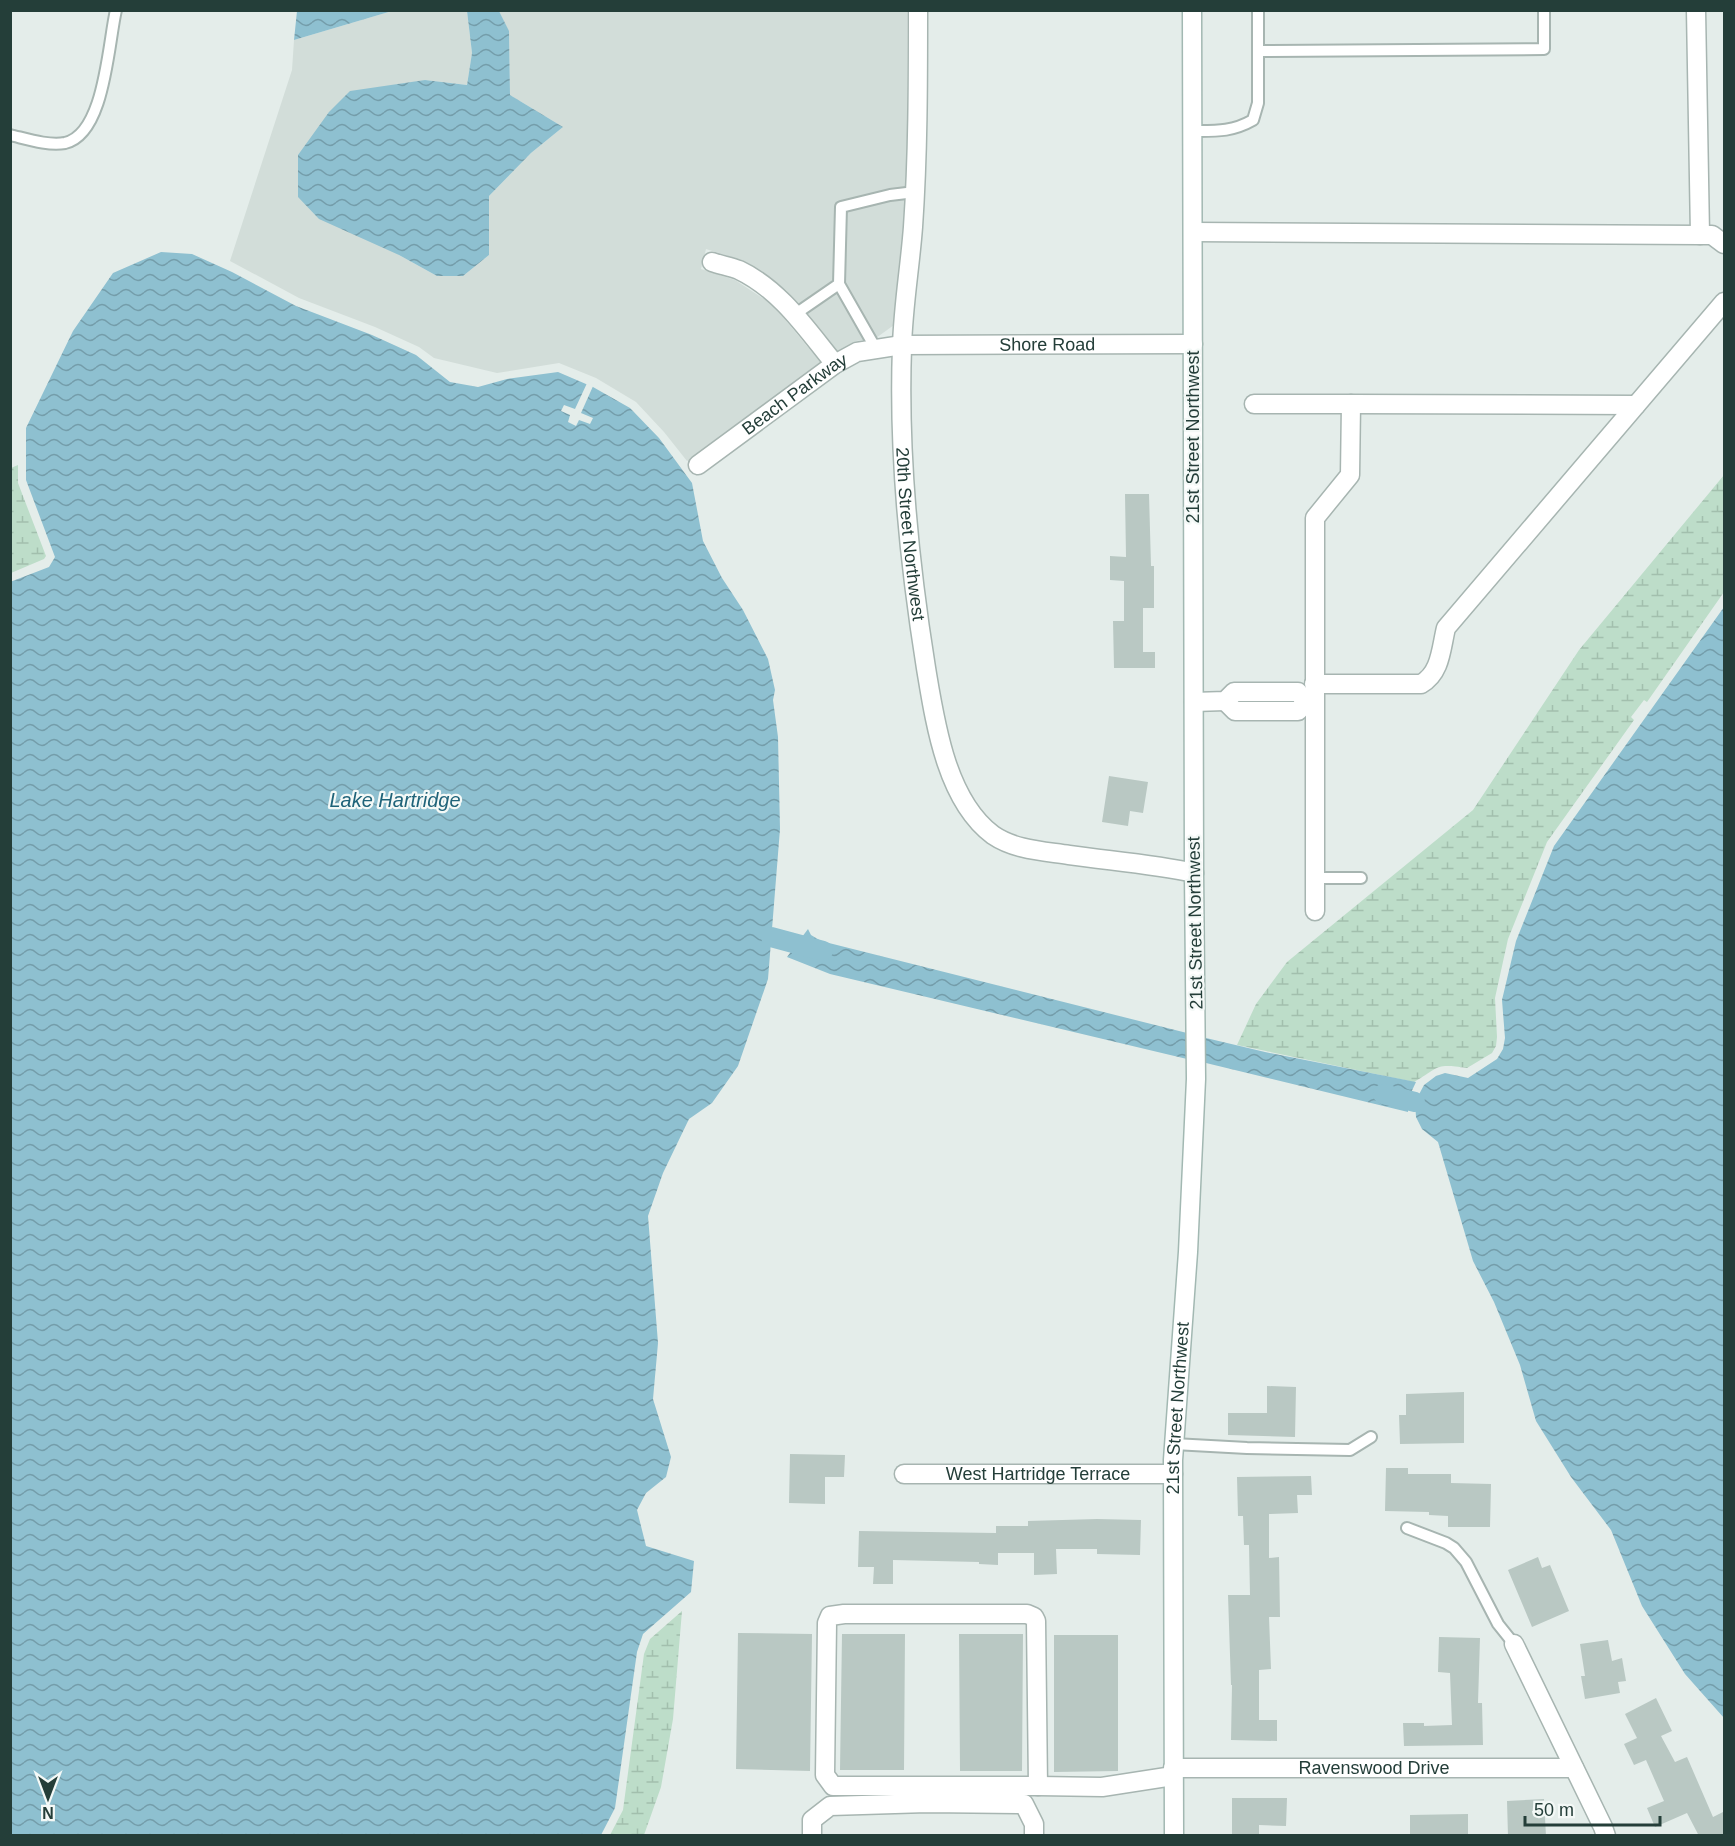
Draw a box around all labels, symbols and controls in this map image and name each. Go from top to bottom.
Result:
street label: Shore Road [999,334,1095,355]
street label: Beach Parkway [738,349,851,439]
street label: 21st Street Northwest [1183,350,1203,524]
street label: 20th Street Northwest [892,447,929,622]
water label: Lake Hartridge [329,789,461,811]
street label: 21st Street Northwest [1183,836,1207,1010]
street label: 21st Street Northwest [1163,1321,1193,1495]
street label: West Hartridge Terrace [946,1464,1130,1484]
street label: Ravenswood Drive [1298,1758,1450,1778]
north arrow [18,1768,78,1828]
scale bar [1525,1789,1660,1827]
text: 50 m [1534,1800,1574,1820]
text: N [42,1804,54,1821]

